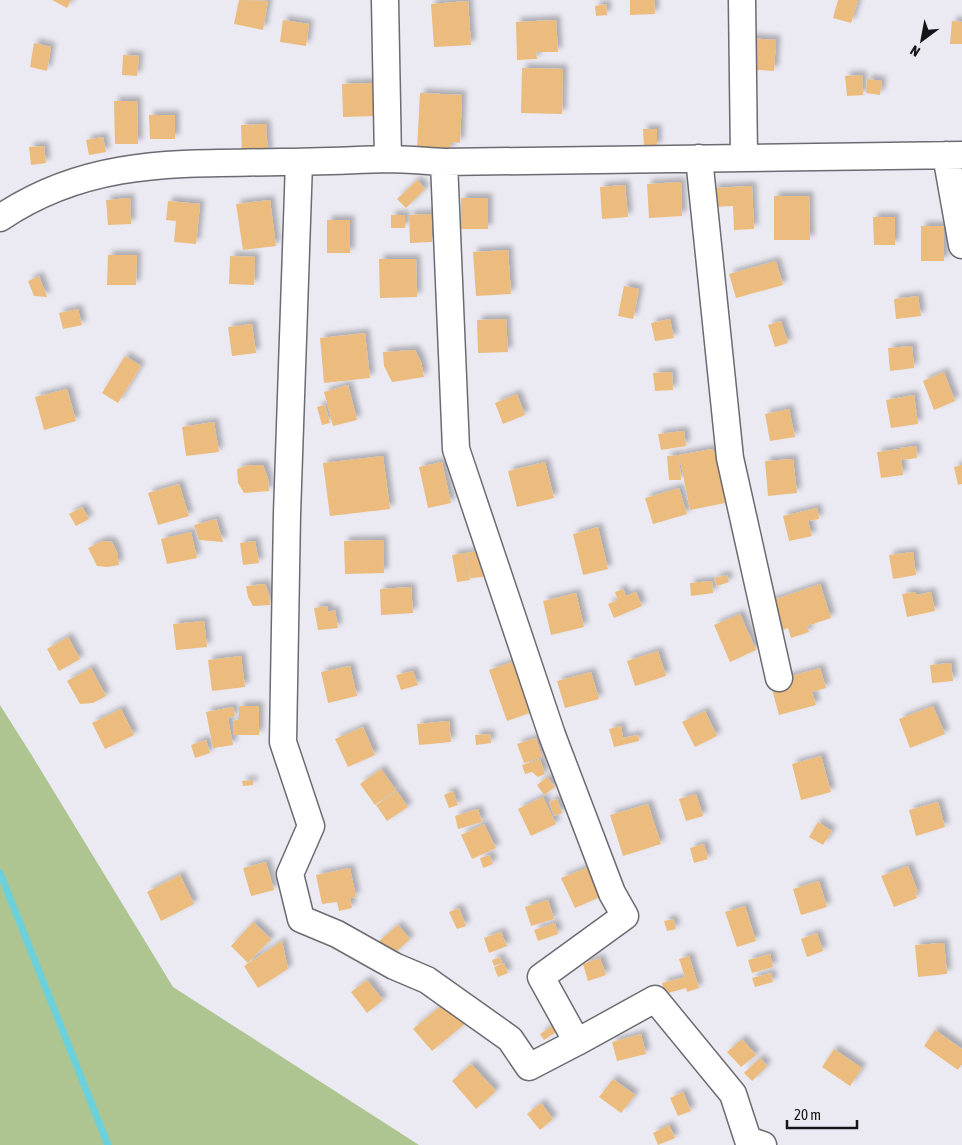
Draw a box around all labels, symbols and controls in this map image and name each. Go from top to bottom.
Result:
north arrow [897,15,947,65]
text: N [907,42,923,60]
scale bar [787,1098,857,1130]
text: 20 m [794,1106,821,1123]

